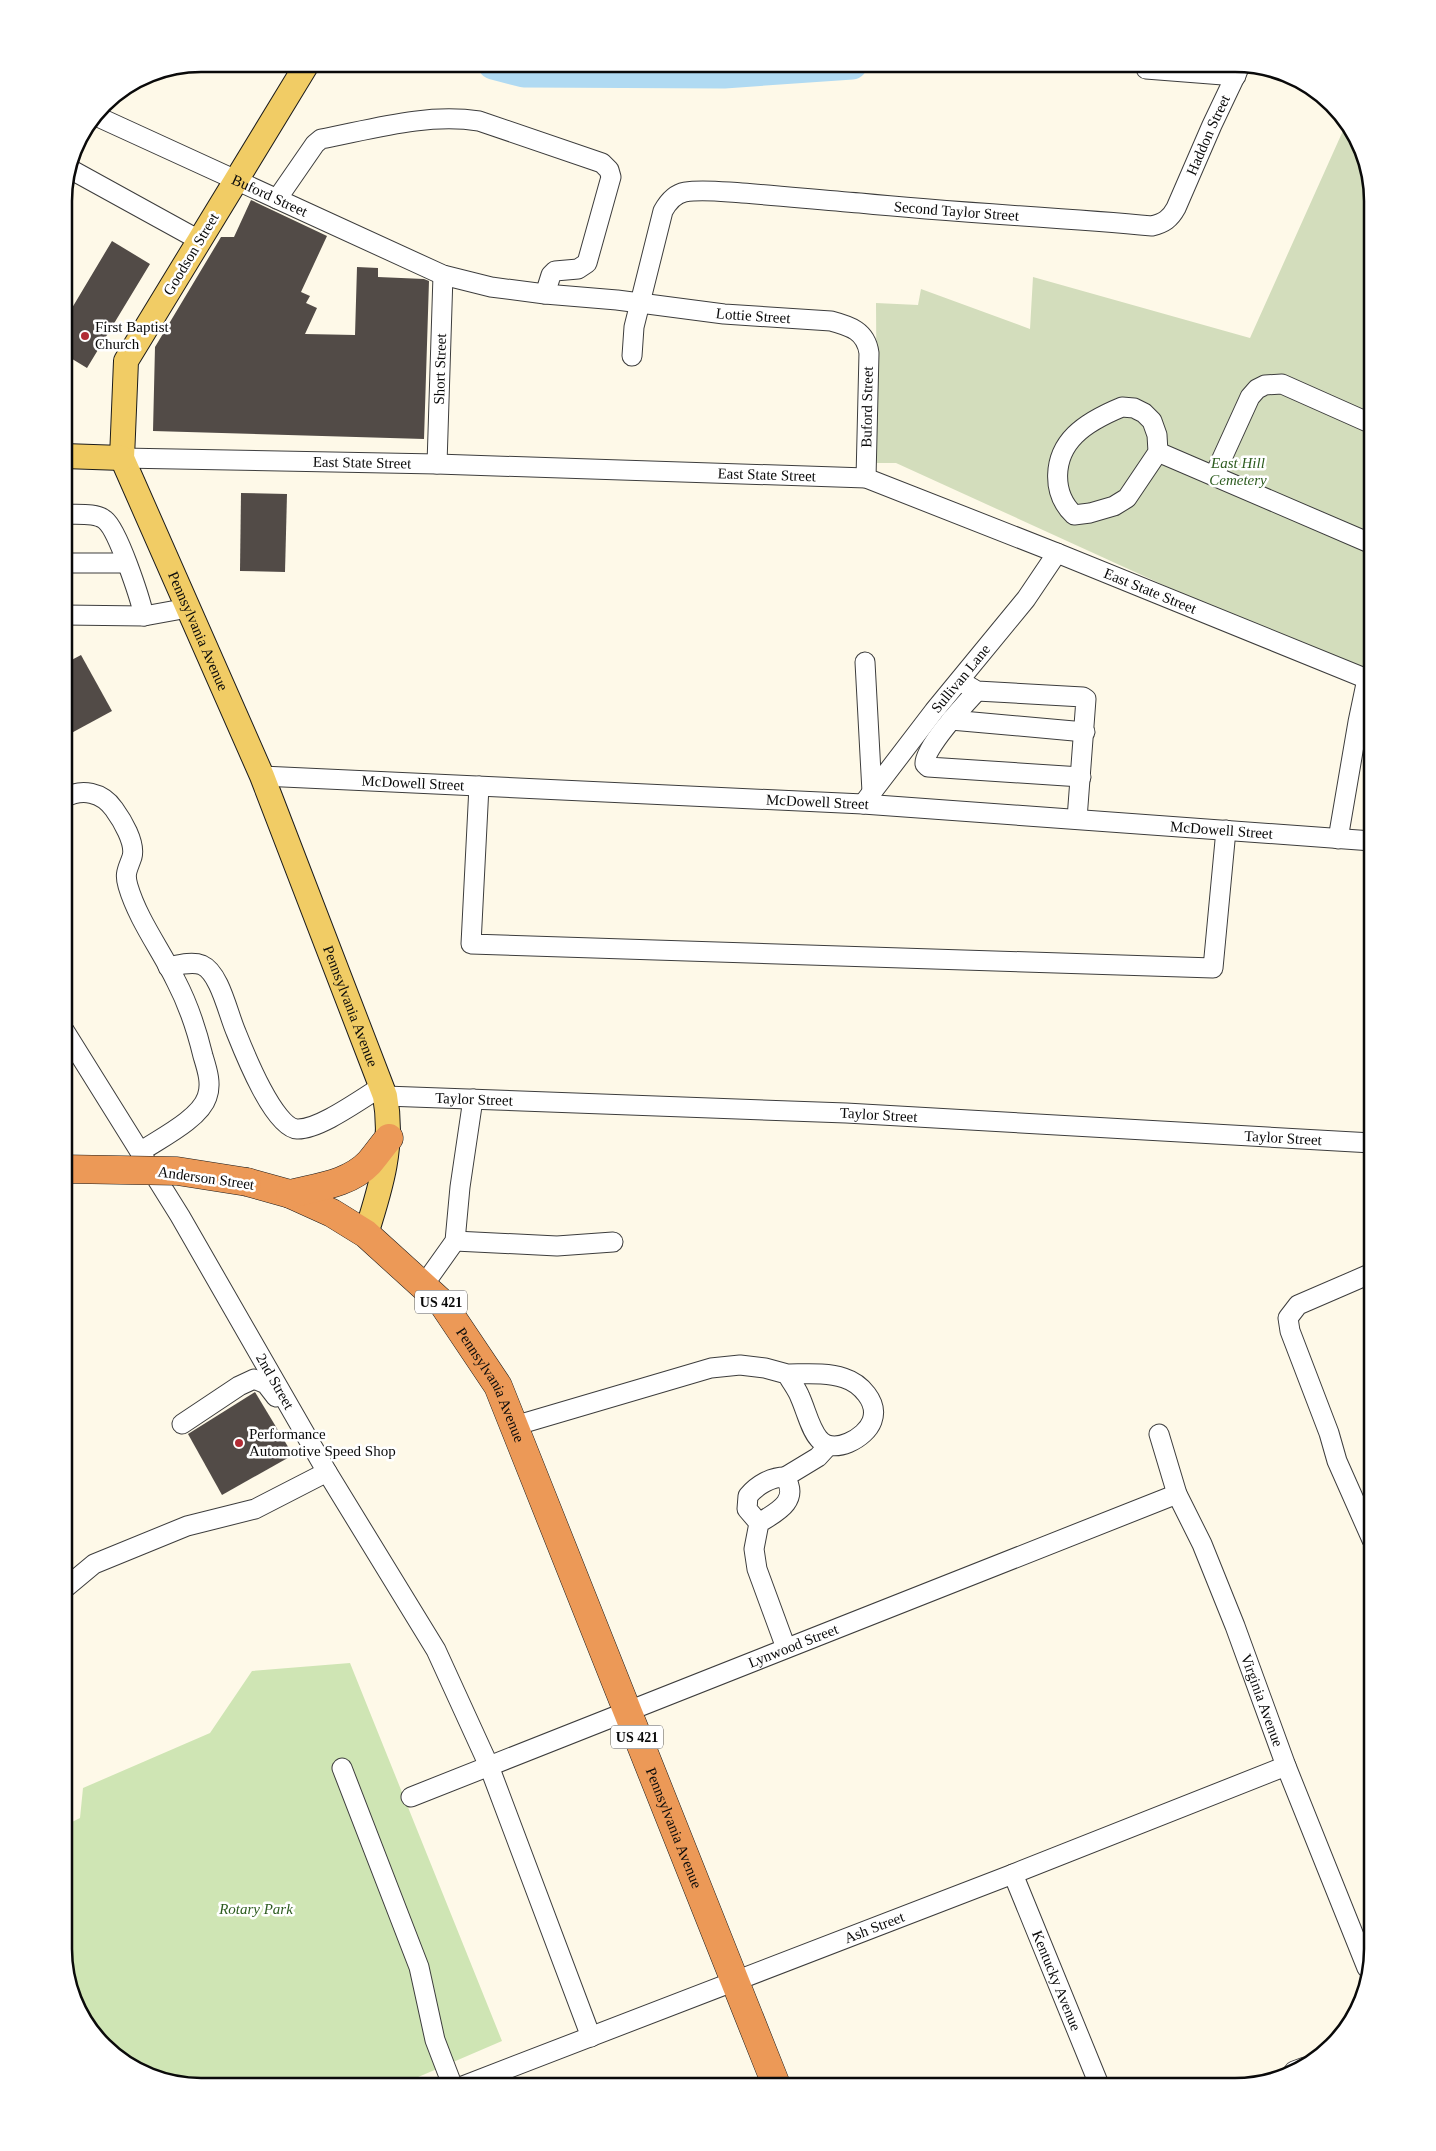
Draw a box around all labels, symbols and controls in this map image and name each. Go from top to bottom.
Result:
street label: Haddon Street [1183,92,1233,178]
street label: Buford Street [229,171,311,220]
street label: Second Taylor Street [893,198,1020,224]
street label: Goodson Street [160,209,222,298]
street label: Lottie Street [715,305,792,326]
place label: First Baptist Church [95,319,170,352]
marker: First Baptist Church [79,330,91,342]
street label: Short Street [431,332,449,405]
street label: Buford Street [858,365,876,448]
street label: East State Street [313,454,412,472]
park label: East Hill Cemetery [1209,455,1267,488]
street label: East State Street [717,465,817,484]
street label: East State Street [1102,565,1199,617]
street label: Pennsylvania Avenue [165,569,232,693]
street label: Sullivan Lane [928,641,994,716]
street label: McDowell Street [361,773,465,793]
street label: McDowell Street [766,791,870,812]
street label: McDowell Street [1169,818,1274,842]
street label: Pennsylvania Avenue [320,943,381,1069]
street label: Taylor Street [435,1090,514,1109]
street label: Taylor Street [840,1105,919,1125]
street label: Taylor Street [1244,1128,1323,1148]
street label: Anderson Street [157,1163,256,1193]
road number: US 421 [415,1290,467,1314]
street label: Pennsylvania Avenue [453,1324,528,1445]
street label: 2nd Street [253,1351,298,1413]
place label: Performance Automotive Speed Shop [249,1426,396,1459]
marker: Performance Automotive Speed Shop [233,1437,245,1449]
street label: Lynwood Street [746,1621,841,1671]
street label: Virginia Avenue [1238,1652,1286,1749]
road number: US 421 [611,1725,663,1748]
street label: Pennsylvania Avenue [643,1765,705,1891]
park label: Rotary Park [218,1901,293,1917]
street label: Ash Street [842,1908,907,1946]
street label: Kentucky Avenue [1029,1928,1084,2033]

